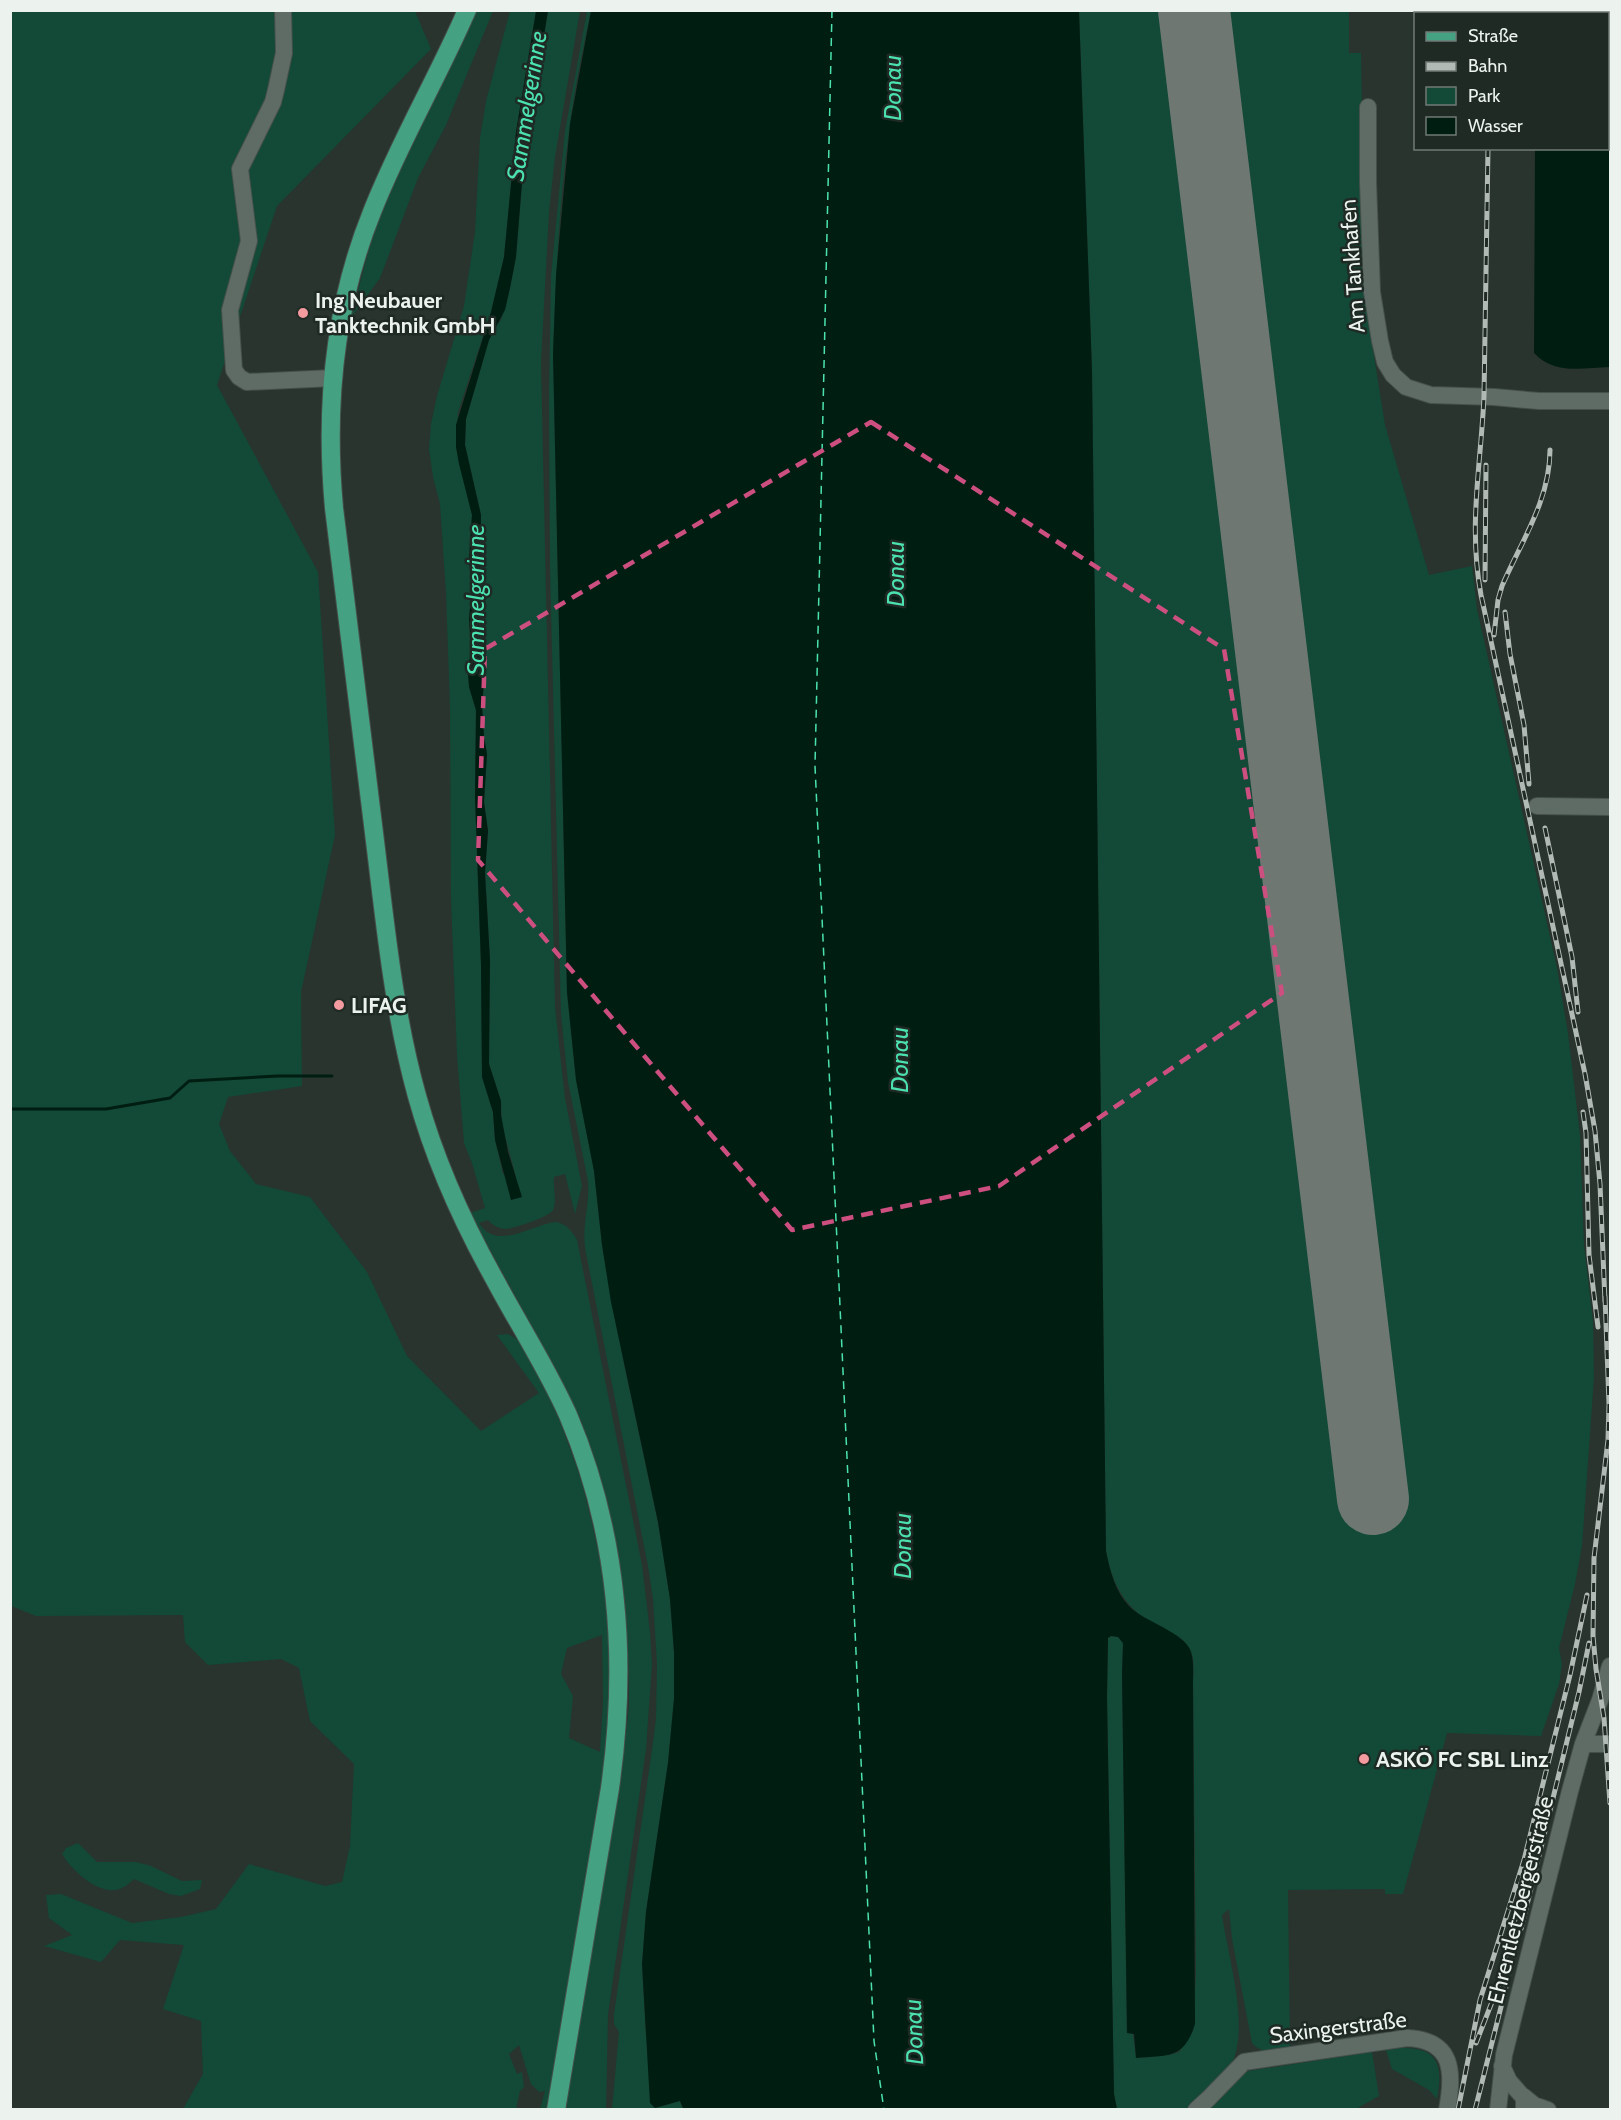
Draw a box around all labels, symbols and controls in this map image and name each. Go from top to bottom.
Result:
legend [1414,12,1609,150]
text: Straße [1468,25,1518,47]
water label: Sammelgerinne [500,29,553,183]
water label: Donau [878,55,907,121]
text: Bahn [1468,55,1507,77]
text: Park [1468,85,1501,107]
text: Wasser [1468,115,1523,137]
street label: Am Tankhafen [1334,198,1371,334]
place label: Ing Neubauer Tanktechnik GmbH [315,287,496,339]
marker: Ing Neubauer Tanktechnik GmbH [296,306,310,320]
water label: Sammelgerinne [461,524,490,676]
water label: Donau [881,541,910,607]
place label: LIFAG [351,992,407,1019]
marker: LIFAG [332,998,346,1012]
water label: Donau [885,1027,914,1093]
water label: Donau [888,1513,917,1579]
place label: ASKÖ FC SBL Linz [1376,1746,1549,1773]
marker: ASKÖ FC SBL Linz [1357,1752,1371,1766]
street label: Ehrentletzbergerstraße [1482,1794,1559,2007]
water label: Donau [898,1999,929,2065]
street label: Saxingerstraße [1268,2006,1408,2049]

